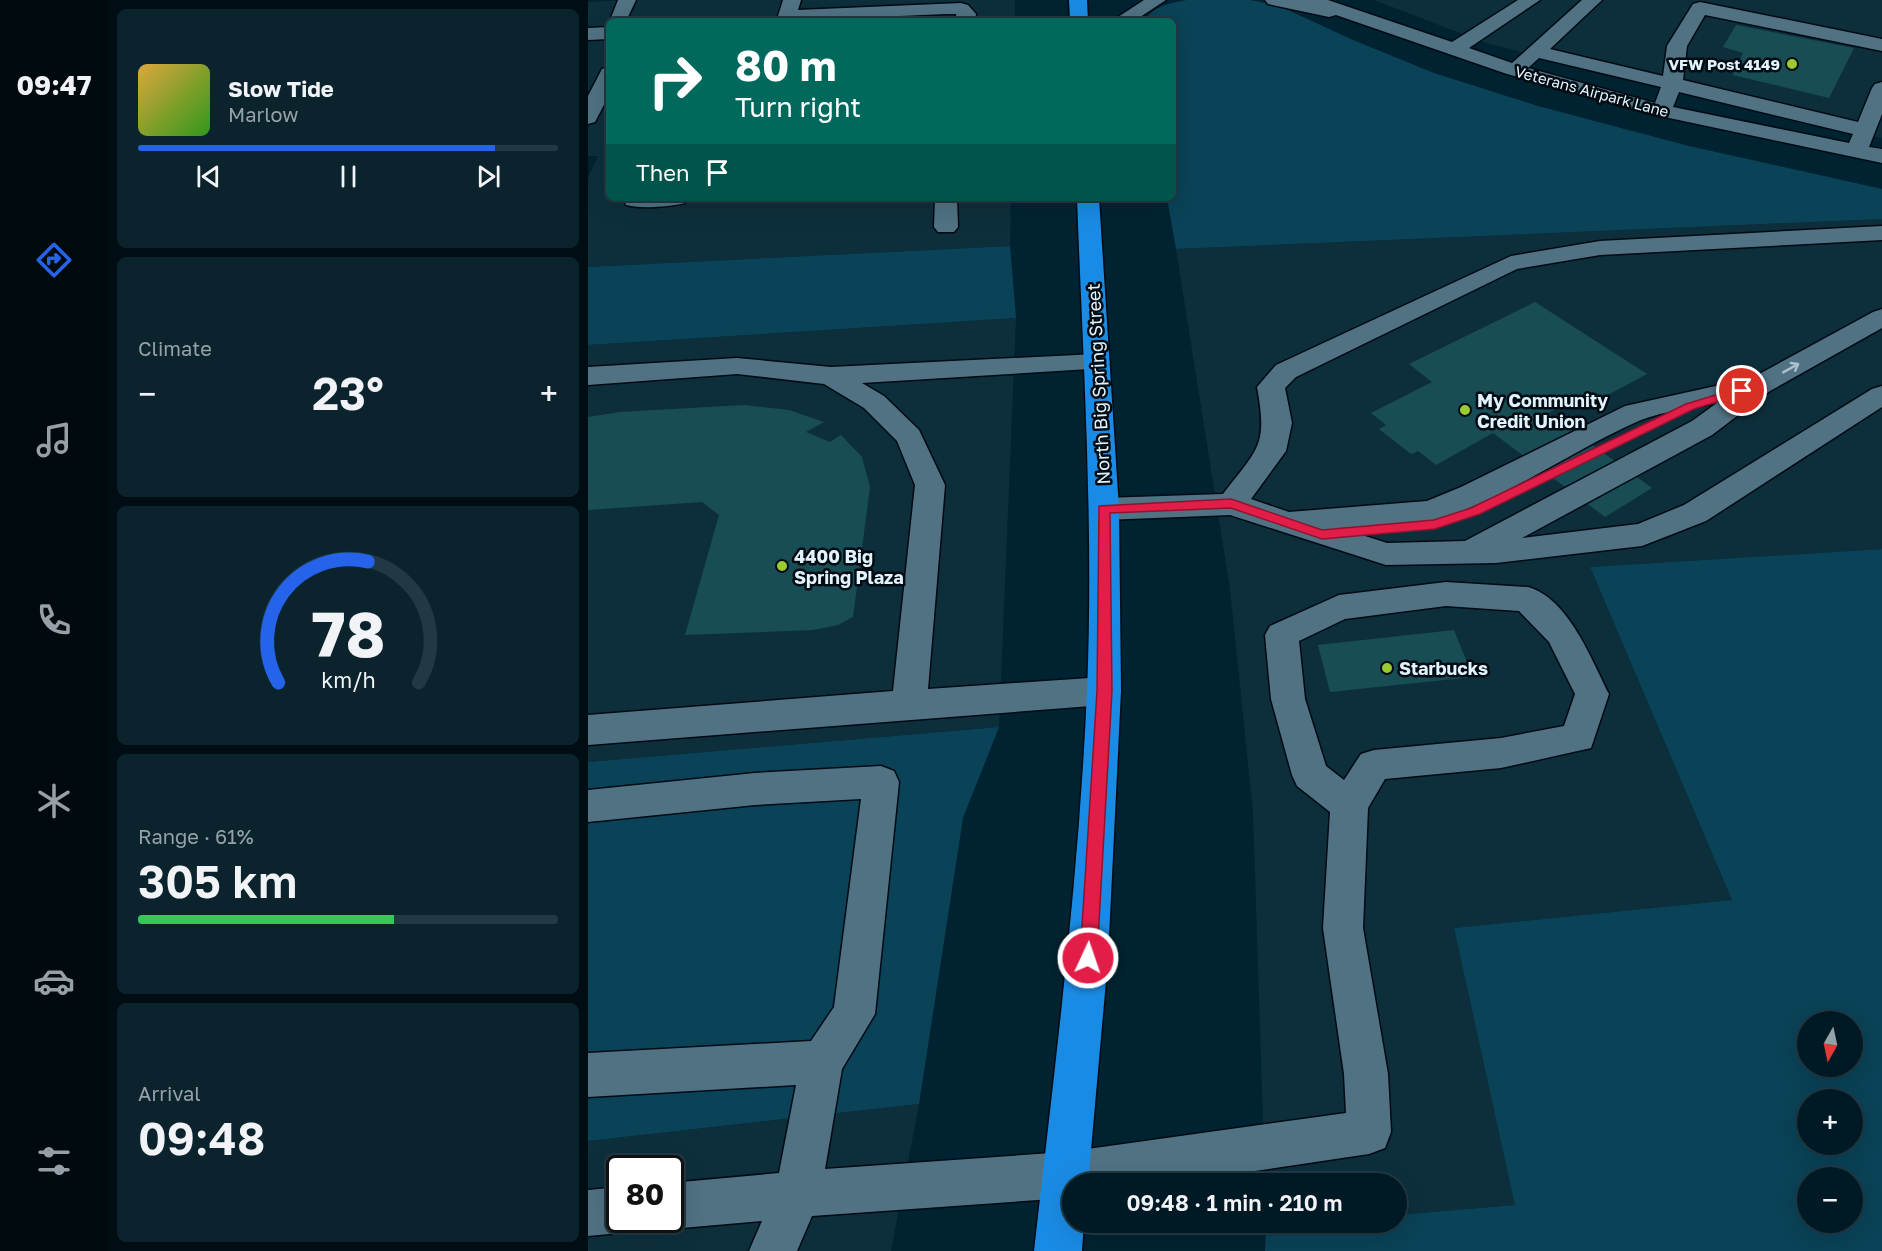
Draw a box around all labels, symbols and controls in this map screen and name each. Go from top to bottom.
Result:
text: 80 m [735,40,836,90]
icon: right [636,42,714,120]
place label: VFW Post 4149 [1668,55,1780,73]
marker: VFW Post 4149 [1785,57,1799,71]
street label: Veterans Airpark Lane [1513,62,1671,120]
text: 09:47 [17,69,91,101]
text: Slow Tide [228,75,334,102]
text: Turn right [735,91,861,123]
text: Marlow [228,102,299,126]
icon: arrive [701,156,734,189]
text: Then [636,159,689,186]
icon: previous [192,160,225,193]
icon: pause [332,160,365,193]
icon: next [472,160,505,193]
icon: directions [33,239,75,281]
street label: North Big Spring Street [1082,283,1114,485]
text: Climate [138,336,212,360]
one-way arrow [1783,361,1800,373]
pin [1716,365,1767,416]
text: 23° [312,366,384,420]
text: − [138,374,156,413]
text: + [540,374,558,413]
icon: arrive [1725,374,1758,407]
place label: My Community Credit Union [1477,389,1608,432]
marker: My Community Credit Union [1458,403,1472,417]
icon: music [33,419,75,461]
place label: 4400 Big Spring Plaza [794,545,904,588]
marker: 4400 Big Spring Plaza [775,559,789,573]
text: 78 [311,596,385,671]
icon: phone [33,599,75,641]
place label: Starbucks [1399,657,1488,679]
marker: Starbucks [1380,661,1394,675]
text: km/h [321,667,375,693]
icon: climate [33,780,75,822]
text: Range · 61% [138,824,254,848]
text: 305 km [138,854,297,908]
position arrow [1056,926,1120,990]
icon: car [33,960,75,1002]
north arrow [1797,1011,1863,1077]
map controls [1797,1011,1863,1233]
text: Arrival [138,1081,201,1105]
button: + [1797,1089,1863,1155]
text: 09:48 [138,1111,265,1165]
icon: filters [33,1140,75,1182]
speed limit sign: 80 [606,1155,684,1233]
button: − [1797,1167,1863,1233]
text: 09:48 · 1 min · 210 m [1126,1189,1343,1216]

